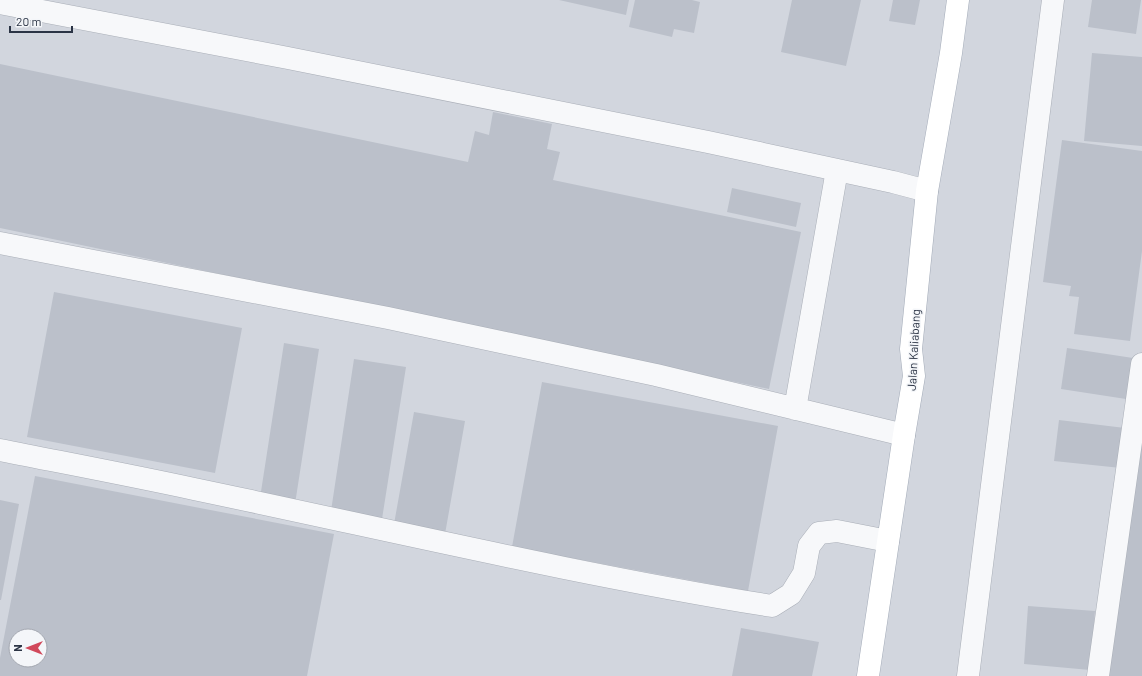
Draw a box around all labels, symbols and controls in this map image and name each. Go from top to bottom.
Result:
scale bar [10,8,72,34]
text: 20 m [16,14,42,28]
street label: Jalan Kaliabang [904,309,922,391]
north arrow [8,628,48,668]
text: N [11,644,24,652]

